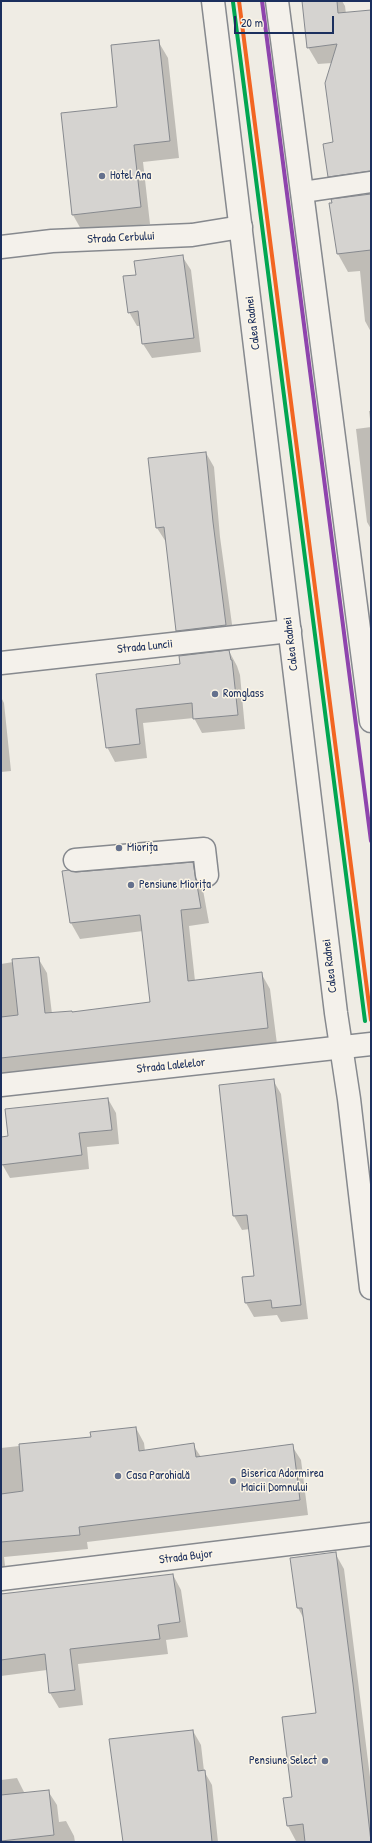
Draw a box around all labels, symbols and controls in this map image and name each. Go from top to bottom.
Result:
scale bar [236,8,336,34]
text: 20 m [241,14,263,31]
place label: Hotel Ana [110,169,151,183]
marker: Hotel Ana [97,171,107,181]
street label: Strada Cerbului [87,229,155,247]
street label: Calea Radnei [243,295,263,351]
street label: Calea Radnei [281,616,301,672]
street label: Strada Luncii [116,637,174,657]
place label: Romglass [223,687,264,701]
marker: Romglass [210,689,220,699]
place label: Miorița [127,841,158,855]
marker: Miorița [114,843,124,853]
place label: Pensiune Miorița [139,878,211,892]
marker: Pensiune Miorița [126,880,136,890]
street label: Calea Radnei [320,938,340,994]
street label: Strada Lalelelor [136,1055,206,1077]
place label: Biserica Adormirea Maicii Domnului [241,1467,324,1495]
place label: Casa Parohială [126,1469,190,1483]
marker: Casa Parohială [113,1471,123,1481]
marker: Biserica Adormirea Maicii Domnului [228,1476,238,1486]
street label: Strada Bujor [158,1547,214,1567]
place label: Pensiune Select [249,1754,317,1768]
marker: Pensiune Select [320,1756,330,1766]

